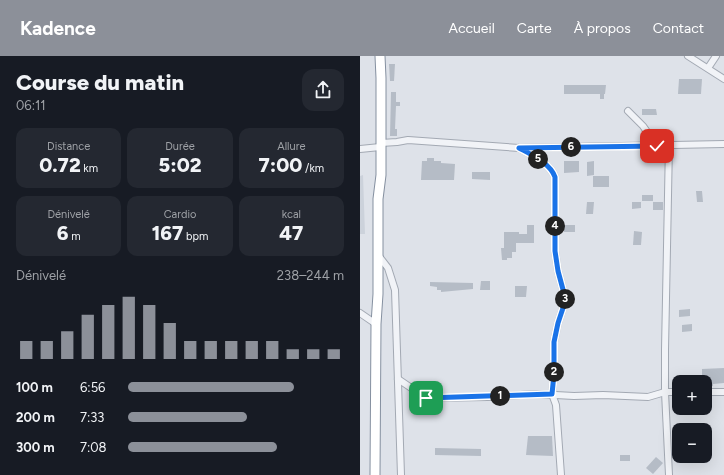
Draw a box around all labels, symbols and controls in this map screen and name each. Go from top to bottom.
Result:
text: Kadence [20,17,96,40]
text: Accueil [449,20,495,37]
text: Carte [517,20,552,37]
text: À propos [574,20,631,37]
text: Contact [653,20,704,37]
text: Course du matin [16,69,184,96]
button: share [302,69,344,111]
text: 06:11 [16,98,46,113]
pin [640,129,674,163]
icon: check [646,135,668,157]
pin: 6 [561,137,581,157]
text: Distance [47,140,90,153]
text: Durée [165,140,195,153]
text: Allure [277,140,305,153]
text: 6 [568,140,574,153]
pin: 5 [528,149,548,169]
text: 5 [535,152,541,165]
text: 0.72 [39,153,81,177]
text: 5:02 [159,153,201,177]
text: 7:00 [259,153,302,177]
text: km [81,162,98,175]
text: /km [302,162,324,175]
text: Dénivelé [48,208,90,221]
text: Cardio [164,208,196,221]
text: kcal [282,208,301,221]
pin: 4 [545,216,565,236]
text: 4 [552,219,558,232]
text: 6 [57,221,68,245]
text: 167 [152,221,183,245]
text: 47 [279,221,303,245]
text: m [68,230,81,243]
text: bpm [183,230,208,243]
text: Dénivelé [16,268,66,283]
text: 238–244 m [277,268,344,283]
pin: 3 [555,289,575,309]
text: 3 [562,292,568,305]
pin: 2 [544,362,564,382]
text: 2 [551,365,557,378]
map controls [672,375,712,463]
button: + [672,375,712,415]
text: 100 m [16,380,53,395]
text: 6:56 [80,380,105,395]
pin [409,381,443,415]
pin: 1 [490,386,510,406]
icon: arrive [415,387,437,409]
text: 1 [498,389,502,402]
text: 200 m [16,410,55,425]
text: 7:33 [80,410,104,425]
button: − [672,423,712,463]
text: 300 m [16,440,55,455]
text: 7:08 [80,440,107,455]

